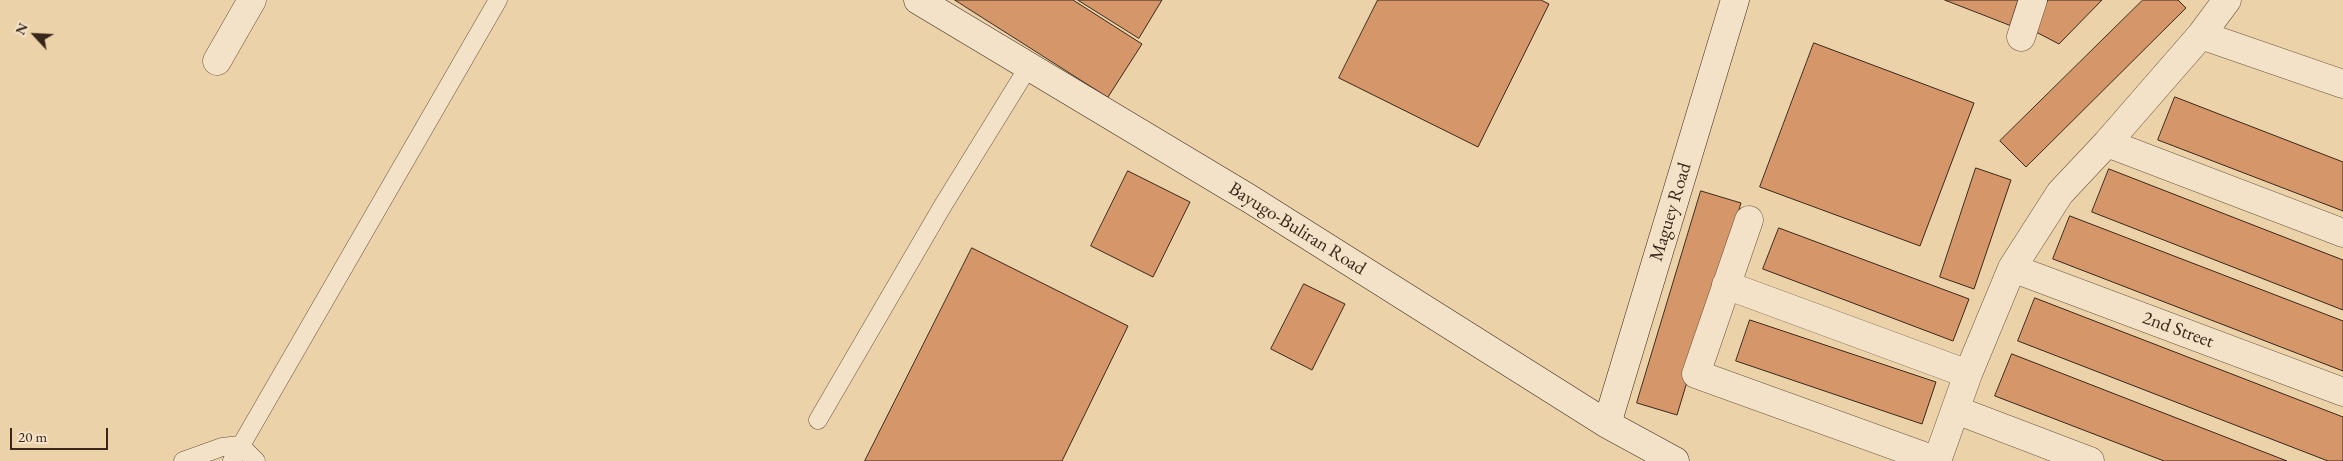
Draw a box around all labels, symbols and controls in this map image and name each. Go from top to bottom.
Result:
north arrow [10,10,60,60]
text: N [11,20,32,38]
street label: Maguey Road [1645,160,1697,264]
street label: Bayugo-Buliran Road [1224,178,1370,280]
street label: 2nd Street [2139,307,2217,353]
scale bar [12,418,110,450]
text: 20 m [18,427,47,446]

